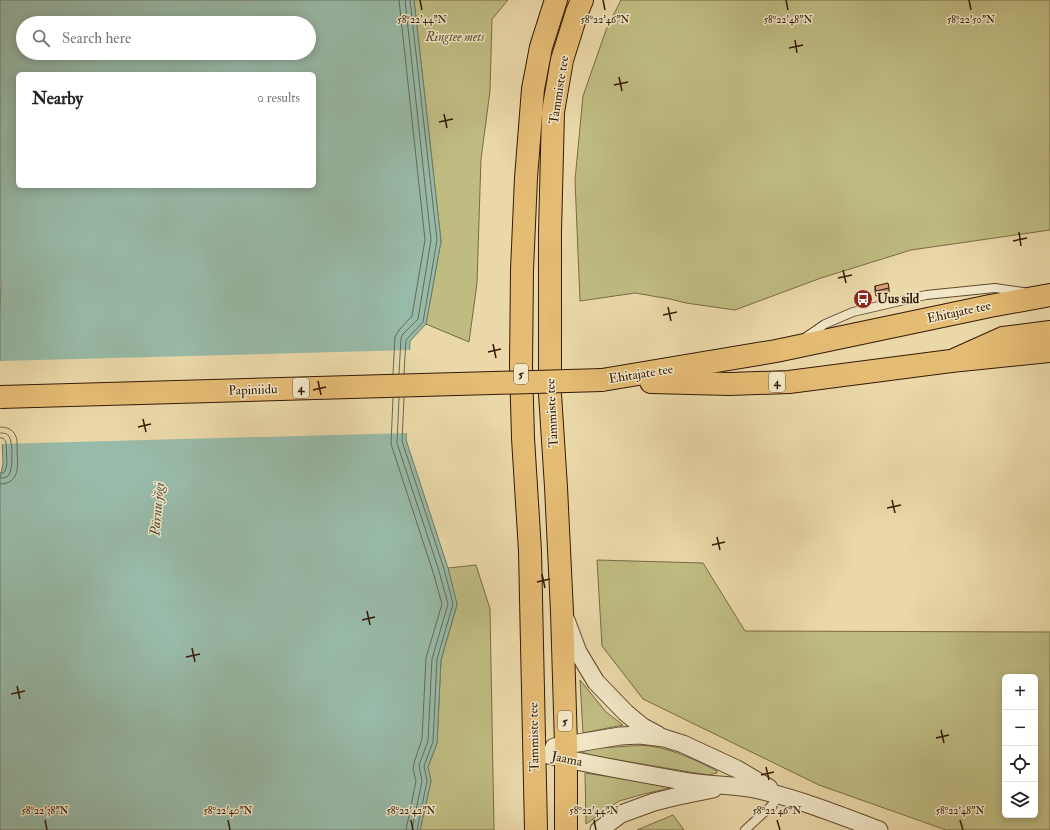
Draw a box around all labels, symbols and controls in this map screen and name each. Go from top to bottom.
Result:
text: 58°22'44"N [397,14,447,26]
text: 58°22'46"N [580,14,630,26]
text: 58°22'48"N [764,14,812,26]
text: 58°22'50"N [947,14,995,26]
search box [16,16,316,60]
icon: search [30,27,52,49]
text: Search here [62,29,131,48]
park label: Ringtee mets [424,29,485,45]
street label: Tammiste tee [546,54,572,125]
text: Nearby [32,88,83,109]
text: 0 results [257,90,300,106]
bus stop icon: Uus sild [852,288,874,310]
place label: Uus sild [877,291,920,307]
street label: Ehitajate tee [926,297,993,327]
street label: Ehitajate tee [608,361,675,387]
road number: 5 [514,364,528,384]
road number: 4 [769,372,785,392]
road number: 4 [293,378,309,398]
street label: Tammiste tee [542,378,562,448]
street label: Papiniidu [228,381,278,400]
water label: Pärnu jõgi [146,481,168,538]
map controls [1002,674,1038,818]
button: + [1002,674,1038,710]
street label: Tammiste tee [525,702,543,772]
button: − [1002,710,1038,746]
road number: 5 [558,711,572,731]
button: locate [1002,746,1038,782]
street label: Jaama [549,748,585,770]
button: layers [1002,782,1038,818]
text: 58°22'38"N [21,805,69,817]
text: 58°22'40"N [203,805,253,817]
text: 58°22'42"N [386,805,436,817]
text: 58°22'44"N [569,805,619,817]
text: 58°22'46"N [752,805,802,817]
text: 58°22'48"N [936,805,984,817]

